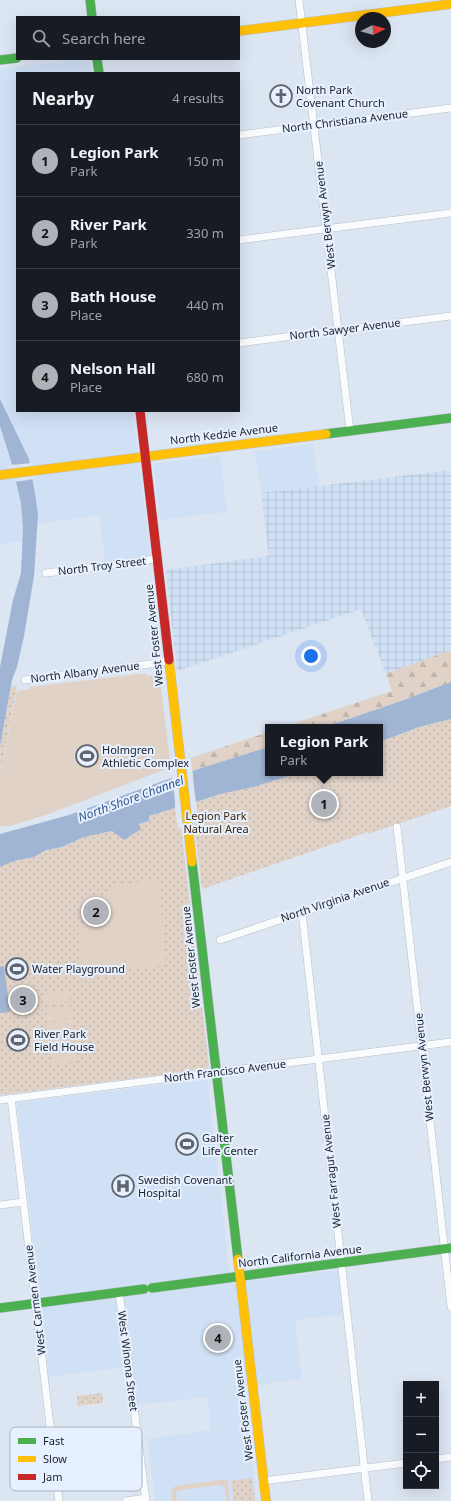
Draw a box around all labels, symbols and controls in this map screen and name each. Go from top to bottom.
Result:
north arrow [355,12,391,48]
search box [16,16,240,60]
icon: search [30,27,52,49]
text: Search here [62,28,145,48]
place label: North Park Covenant Church [296,82,385,110]
church icon: North Park Covenant Church [268,83,294,109]
text: Nearby [32,87,94,110]
text: 4 results [172,89,224,107]
street label: North Christiana Avenue [281,105,409,136]
text: Legion Park [70,142,159,162]
text: 1 [41,152,49,170]
text: 150 m [186,152,224,170]
street label: West Berwyn Avenue [310,160,339,270]
text: Park [70,162,97,180]
text: River Park [70,214,147,234]
text: 2 [41,224,49,242]
text: 330 m [186,224,224,242]
text: Park [70,234,97,252]
text: Bath House [70,286,156,306]
text: 3 [41,296,49,314]
text: 440 m [186,296,224,314]
text: Place [70,306,102,324]
street label: North Sawyer Avenue [288,314,401,343]
text: Nelson Hall [70,358,156,378]
text: 4 [41,368,49,386]
text: 680 m [186,368,224,386]
text: Place [70,378,102,396]
street label: North Kedzie Avenue [169,419,279,448]
street label: North Troy Street [57,553,147,578]
street label: West Foster Avenue [141,583,166,687]
your location [301,646,321,666]
street label: North Albany Avenue [29,657,140,686]
popup [265,724,383,776]
text: Legion Park [280,731,368,751]
place label: Holmgren Athletic Complex [102,742,189,770]
sports icon: Holmgren Athletic Complex [74,743,100,769]
text: Park [280,751,307,769]
water label: North Shore Channel [76,771,187,826]
pin: 1 [311,789,337,819]
park label: Legion Park Natural Area [183,808,249,836]
street label: North Virginia Avenue [279,874,391,925]
pin: 2 [83,897,109,927]
street label: West Foster Avenue [178,905,203,1009]
sports icon: Water Playground [4,956,30,982]
place label: Water Playground [32,961,125,976]
pin: 3 [10,985,36,1015]
street label: West Berwyn Avenue [410,1012,437,1122]
place label: River Park Field House [34,1026,94,1054]
sports icon: River Park Field House [5,1027,31,1053]
street label: North Francisco Avenue [163,1056,287,1085]
street label: West Farragut Avenue [317,1113,344,1229]
place label: Galter Life Center [202,1130,259,1158]
sports icon: Galter Life Center [174,1131,200,1157]
place label: Swedish Covenant Hospital [138,1172,232,1200]
hospital icon: Swedish Covenant Hospital [110,1173,136,1199]
street label: North California Avenue [237,1240,363,1271]
street label: West Carmen Avenue [20,1244,49,1356]
street label: West Winona Street [115,1310,142,1412]
pin: 4 [205,1323,231,1353]
street label: West Foster Avenue [229,1358,256,1462]
map controls [403,1381,439,1489]
button: + [403,1381,439,1417]
button: − [403,1417,439,1453]
legend [10,1427,142,1491]
text: Fast [43,1433,64,1448]
text: Slow [43,1451,67,1466]
button: locate [403,1453,439,1489]
text: Jam [42,1469,62,1484]

